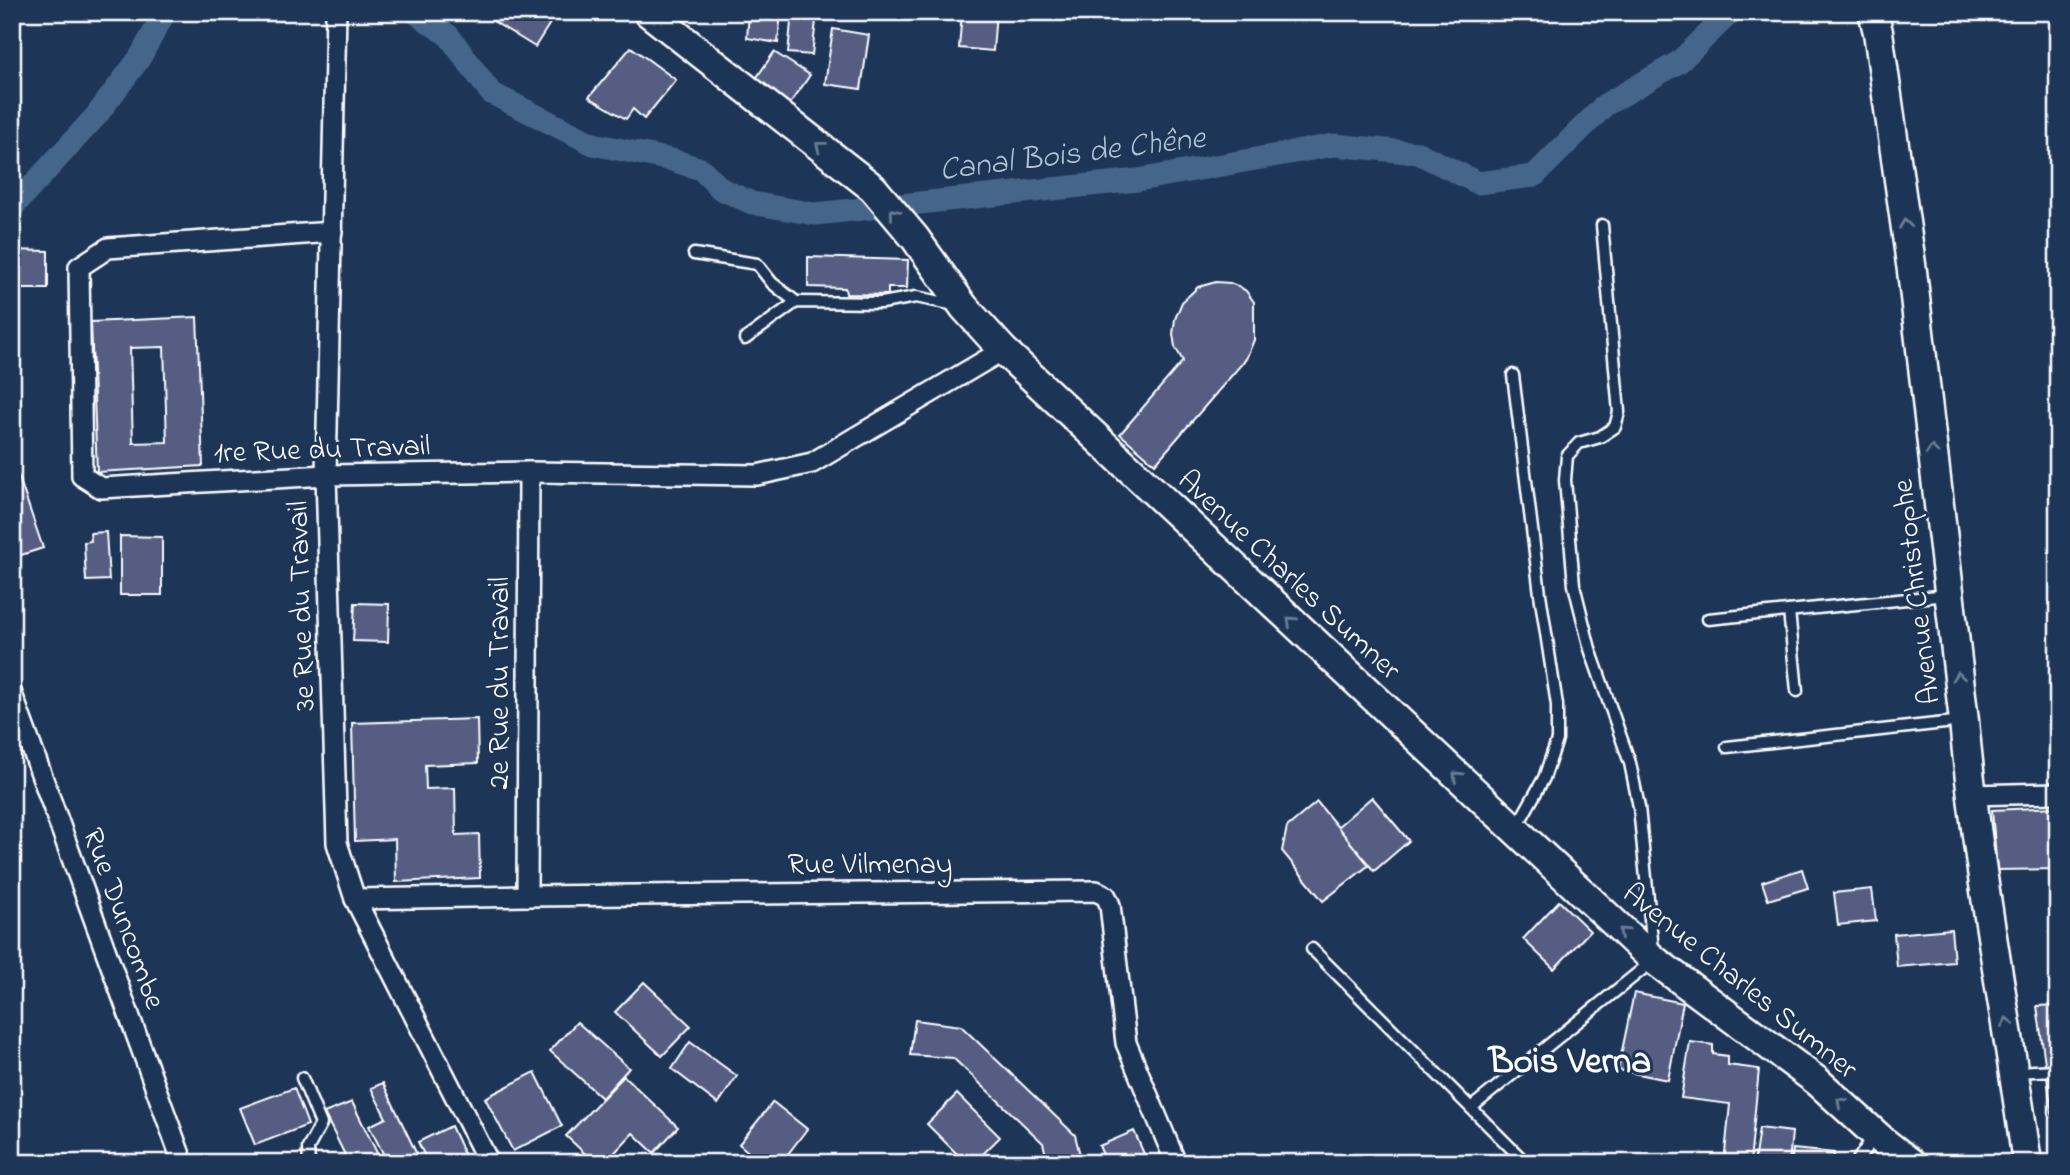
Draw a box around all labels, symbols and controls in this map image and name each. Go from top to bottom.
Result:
water label: Canal Bois de Chêne [937,116,1209,195]
one-way arrow [815,142,827,155]
one-way arrow [890,208,903,221]
one-way arrow [1898,218,1913,230]
street label: 1re Rue du Travail [213,425,431,477]
one-way arrow [1924,444,1939,456]
street label: Avenue Charles Sumner [1166,461,1410,692]
street label: Avenue Christophe [1882,476,1954,707]
street label: 3e Rue du Travail [277,500,329,712]
street label: 2e Rue du Travail [479,577,523,789]
one-way arrow [1286,616,1299,629]
one-way arrow [1951,670,1966,682]
one-way arrow [1452,772,1465,785]
street label: Rue Duncombe [69,822,176,1016]
street label: Rue Vilmenay [787,844,953,888]
street label: Avenue Charles Sumner [1612,873,1867,1092]
one-way arrow [1618,928,1631,940]
one-way arrow [2000,1017,2015,1028]
district label: Bois Verna [1487,1036,1651,1090]
one-way arrow [1836,1098,1849,1111]

